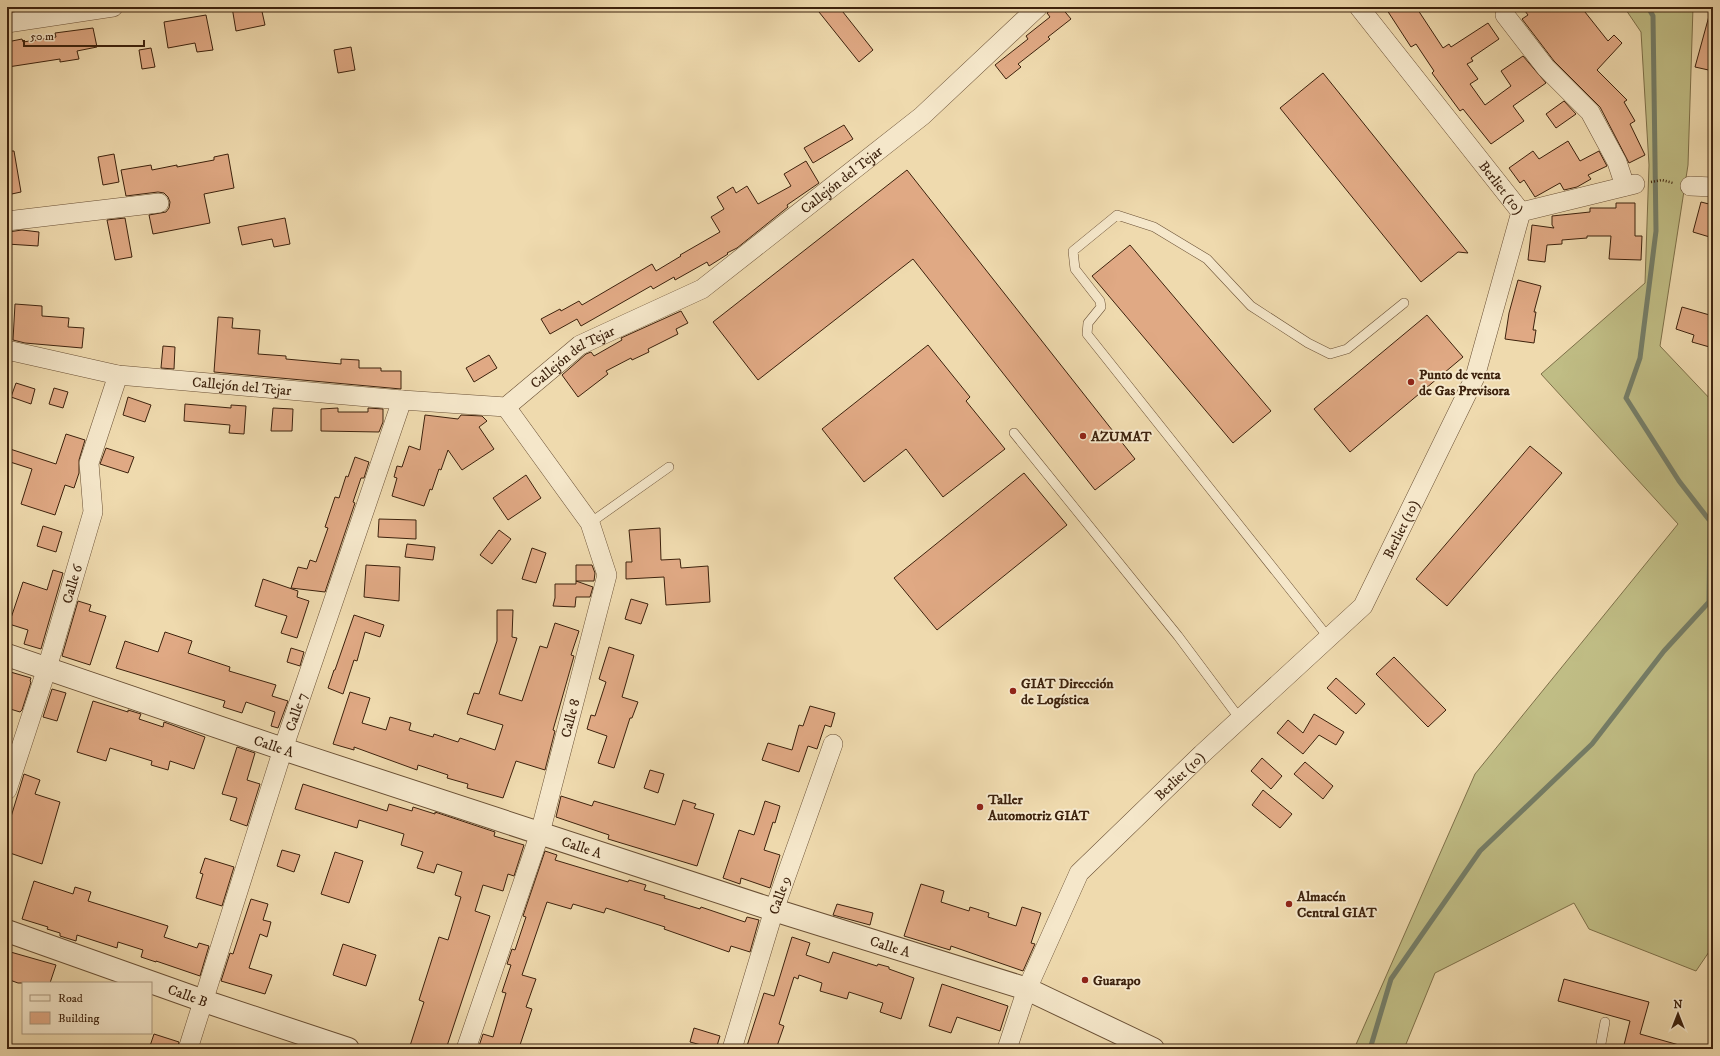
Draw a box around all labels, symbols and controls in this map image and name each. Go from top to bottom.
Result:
scale bar [24,22,144,48]
text: 50 m [30,29,54,44]
street label: Callejón del Tejar [797,142,887,218]
street label: Berliet (10) [1474,158,1528,219]
street label: Callejón del Tejar [527,322,619,393]
place label: Punto de venta de Gas Previsora [1419,366,1511,400]
street label: Callejón del Tejar [191,374,293,400]
marker: Punto de venta de Gas Previsora [1406,377,1416,387]
place label: AZUMAT [1090,428,1152,446]
marker: AZUMAT [1078,431,1088,441]
street label: Berliet (10) [1380,497,1424,562]
street label: Calle 6 [58,562,87,606]
place label: GIAT Dirección de Logística [1021,675,1114,709]
marker: GIAT Dirección de Logística [1008,686,1018,696]
street label: Calle 7 [282,690,312,734]
street label: Calle 8 [557,697,584,740]
street label: Calle A [251,732,297,762]
street label: Berliet (10) [1151,748,1209,805]
place label: Taller Automotriz GIAT [987,791,1090,825]
marker: Taller Automotriz GIAT [975,802,985,812]
street label: Calle A [559,833,605,863]
street label: Calle 9 [765,874,795,917]
place label: Almacén Central GIAT [1296,888,1377,922]
marker: Almacén Central GIAT [1284,899,1294,909]
street label: Calle A [867,932,913,962]
place label: Guarapo [1093,972,1141,990]
marker: Guarapo [1080,975,1090,985]
street label: Calle B [165,981,210,1012]
legend [22,982,152,1034]
text: Road [58,991,83,1006]
north arrow [1658,994,1698,1034]
text: N [1673,998,1683,1012]
text: Building [58,1011,99,1026]

